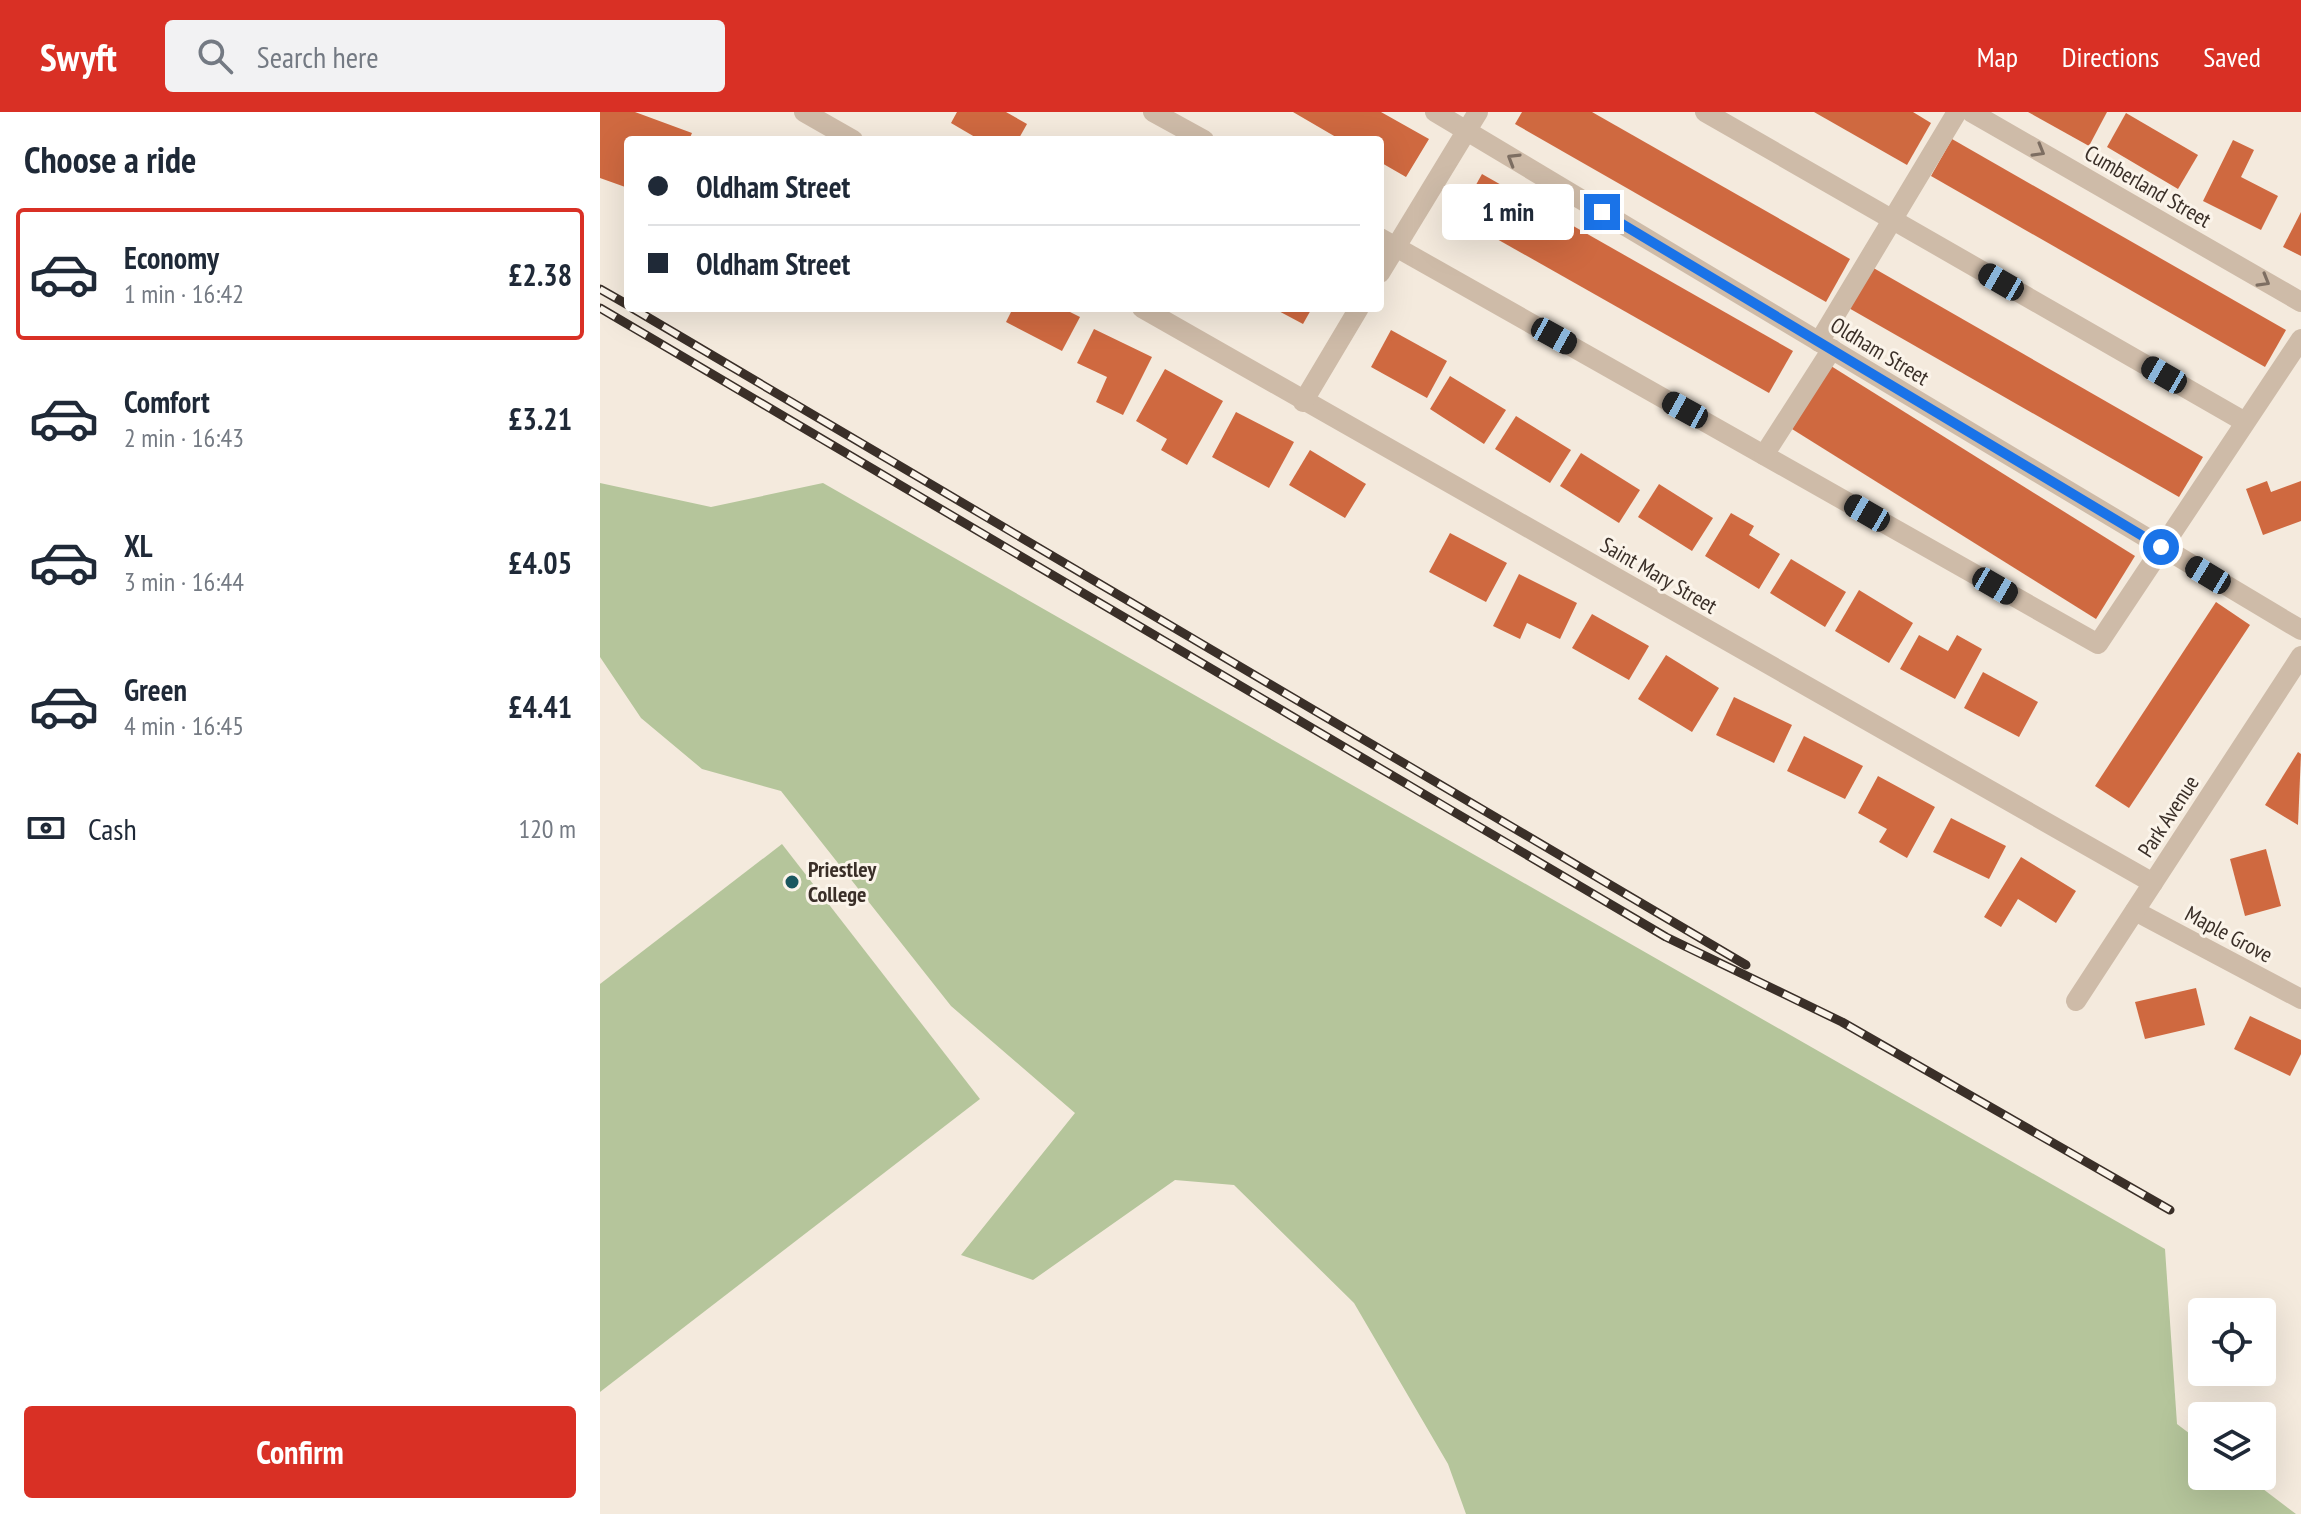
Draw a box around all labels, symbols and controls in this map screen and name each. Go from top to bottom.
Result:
search box [165,20,725,92]
text: Swyft [40,32,117,81]
icon: search [193,34,237,78]
text: Search here [257,37,379,76]
text: Map [1977,38,2018,75]
text: Directions [2062,38,2159,75]
text: Saved [2203,38,2261,75]
text: Choose a ride [24,136,196,183]
street label: Cumberland Street [2080,138,2216,234]
one-way arrow [2030,141,2044,157]
one-way arrow [1507,153,1522,169]
text: Oldham Street [696,167,850,206]
callout: 1 min [1442,184,1574,240]
route end [1584,194,1620,230]
text: 1 min [1482,195,1534,228]
icon: car [28,238,100,310]
text: Economy [124,238,219,277]
text: Oldham Street [696,244,850,283]
text: £2.38 [508,255,572,294]
car [1974,260,2028,304]
one-way arrow [2255,271,2270,287]
text: 1 min · 16:42 [124,277,244,310]
street label: Oldham Street [1826,311,1934,391]
car [1527,314,1581,358]
car [2137,353,2191,397]
icon: car [28,382,100,454]
text: Comfort [124,382,210,421]
car [1658,388,1712,432]
text: £3.21 [508,399,572,438]
text: 2 min · 16:43 [124,421,244,454]
car [1840,491,1894,535]
icon: car [28,526,100,598]
text: XL [124,526,153,565]
route start [2143,529,2179,565]
street label: Saint Mary Street [1596,530,1722,620]
text: £4.05 [508,543,572,582]
car [2181,552,2235,598]
car [1968,564,2022,608]
text: 3 min · 16:44 [124,565,244,598]
icon: car [28,670,100,742]
text: Green [124,670,187,709]
text: £4.41 [508,687,572,726]
text: 4 min · 16:45 [124,709,244,742]
street label: Park Avenue [2131,770,2205,862]
icon: cash [24,806,68,850]
text: Cash [88,809,137,848]
text: 120 m [518,812,576,845]
place label: Priestley College [808,855,877,908]
marker: Priestley College [783,873,801,891]
street label: Maple Grove [2180,899,2278,969]
map controls [2188,1298,2276,1490]
button: locate [2188,1298,2276,1386]
button: layers [2188,1402,2276,1490]
button: Confirm [24,1406,576,1498]

